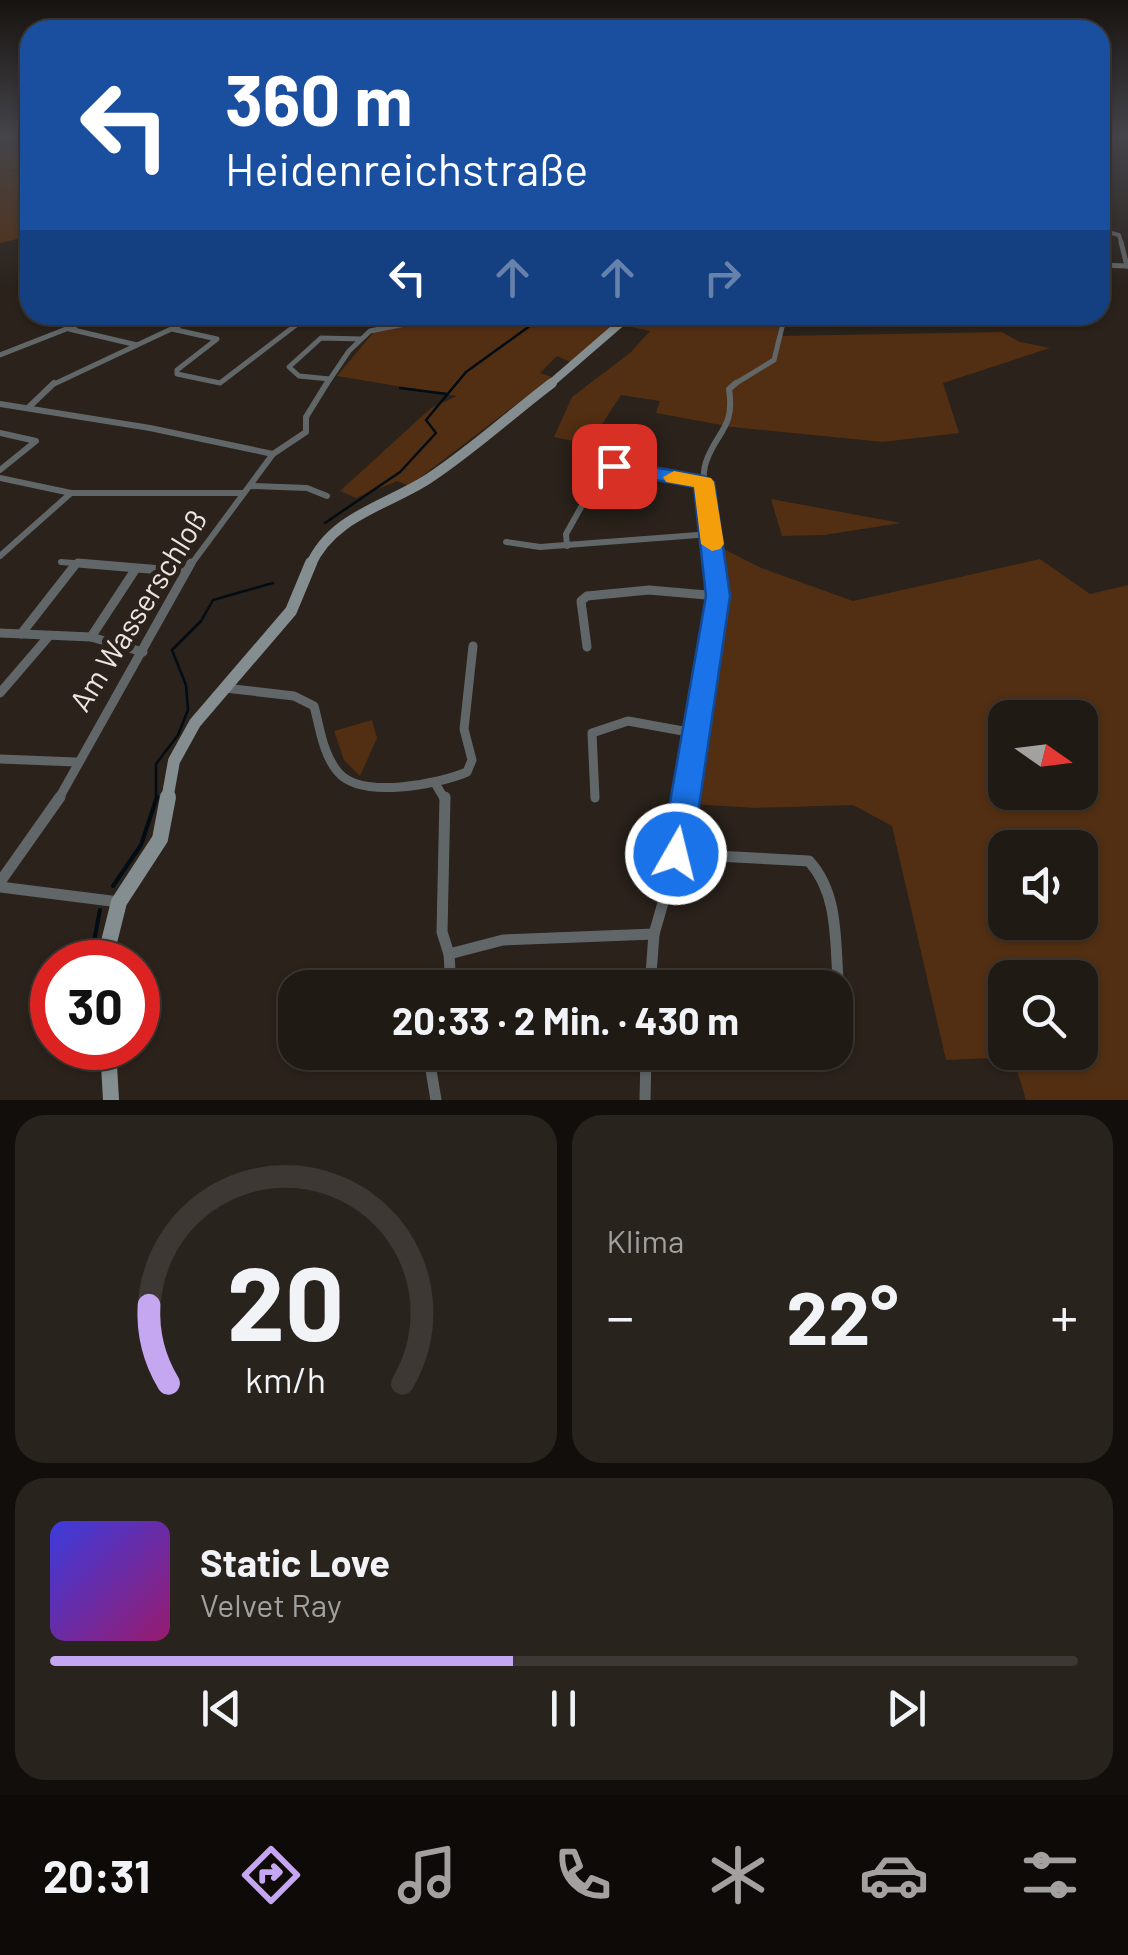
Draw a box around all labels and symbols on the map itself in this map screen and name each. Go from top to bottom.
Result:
pin [572,424,657,509]
street label: Am Wasserschloß [61,503,214,717]
north arrow [988,700,1098,810]
position arrow [624,802,728,906]
speed limit sign: 30 [30,940,160,1070]

